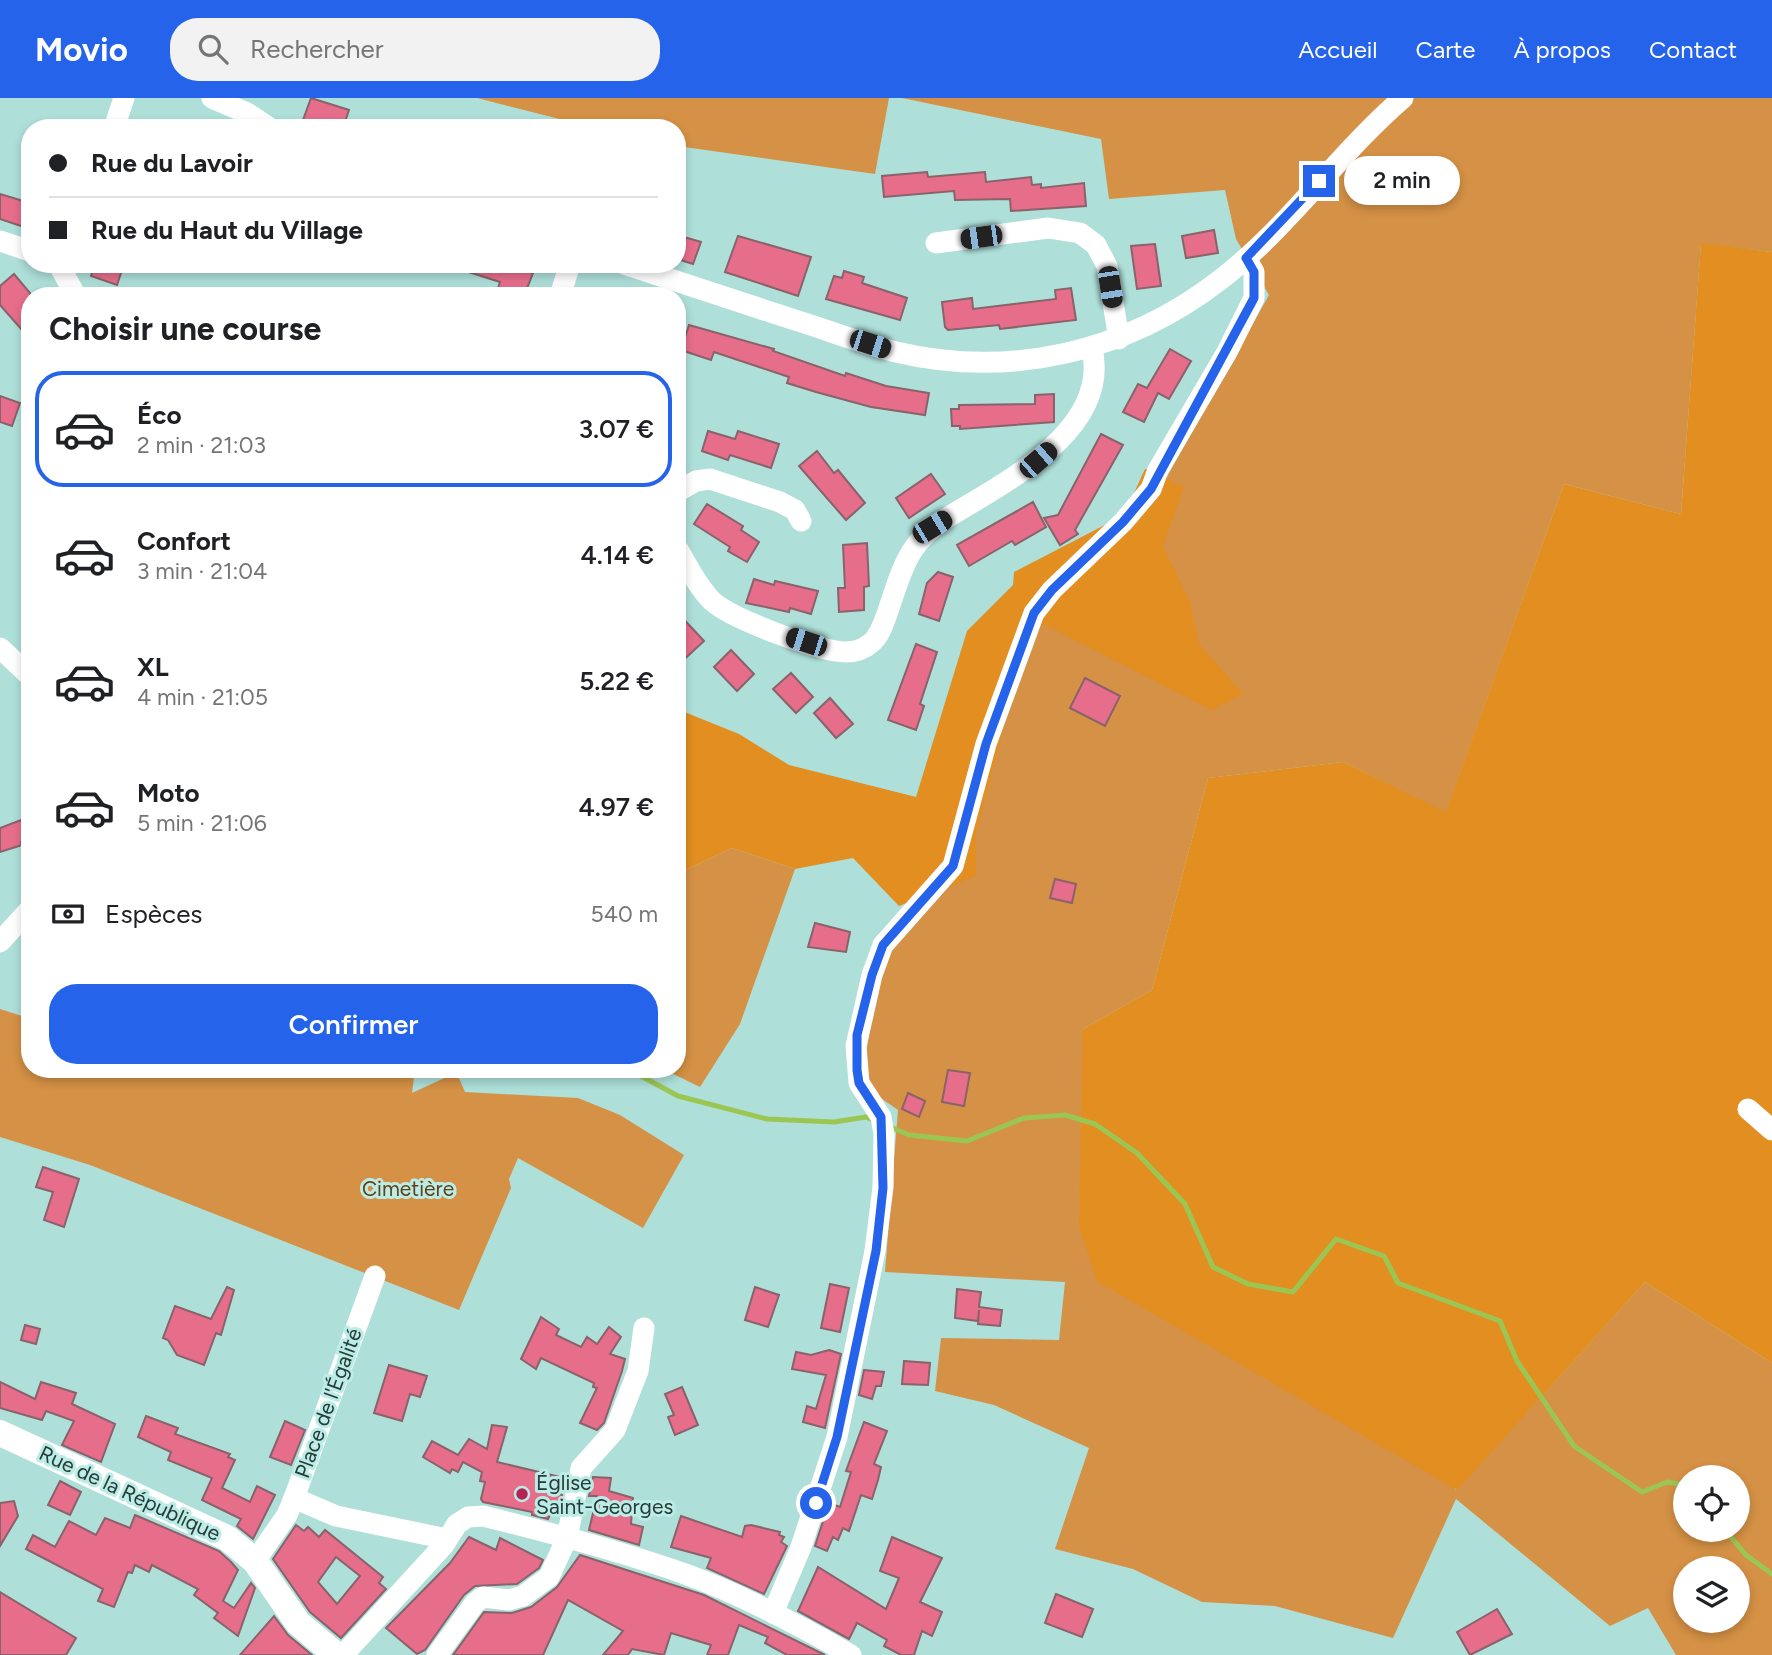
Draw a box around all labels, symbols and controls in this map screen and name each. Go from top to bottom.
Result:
search box [170,18,660,81]
text: Movio [35,30,128,69]
icon: search [194,30,232,68]
text: Rechercher [250,33,384,65]
text: Accueil [1298,35,1378,64]
text: Carte [1416,35,1475,64]
text: À propos [1513,35,1611,64]
text: Contact [1649,35,1737,64]
text: Rue du Lavoir [91,147,253,179]
callout: 2 min [1344,156,1459,206]
route end [1303,165,1335,197]
text: 2 min [1373,166,1431,194]
text: Rue du Haut du Village [91,214,363,246]
car [959,224,1004,250]
car [1097,265,1124,309]
text: Choisir une course [49,310,321,348]
car [847,328,894,360]
icon: car [53,398,116,461]
text: Éco [137,399,182,431]
text: 3.07 € [579,413,654,445]
text: 2 min · 21:03 [137,431,266,459]
car [1016,438,1061,482]
car [909,507,956,547]
icon: car [53,524,116,587]
text: Confort [137,525,231,557]
text: 4.14 € [580,539,654,571]
text: 3 min · 21:04 [137,557,267,585]
car [783,626,830,658]
icon: car [53,650,116,713]
text: XL [137,651,169,683]
text: 5.22 € [579,665,654,697]
text: 4 min · 21:05 [137,683,268,711]
icon: car [53,776,116,839]
text: Moto [137,777,200,809]
text: 4.97 € [578,791,654,823]
text: 5 min · 21:06 [137,809,267,837]
icon: cash [49,895,87,933]
text: Espèces [105,898,202,930]
text: 540 m [590,900,658,928]
button: Confirmer [49,984,658,1064]
park label: Cimetière [362,1176,454,1201]
street label: Place de l'Égalité [289,1325,367,1481]
street label: Rue de la République [36,1440,224,1546]
map controls [1673,1465,1750,1633]
button: locate [1673,1465,1750,1542]
place label: Église Saint-Georges [536,1470,673,1519]
marker: Église Saint-Georges [514,1486,530,1502]
route start [800,1487,832,1519]
button: layers [1673,1556,1750,1633]

